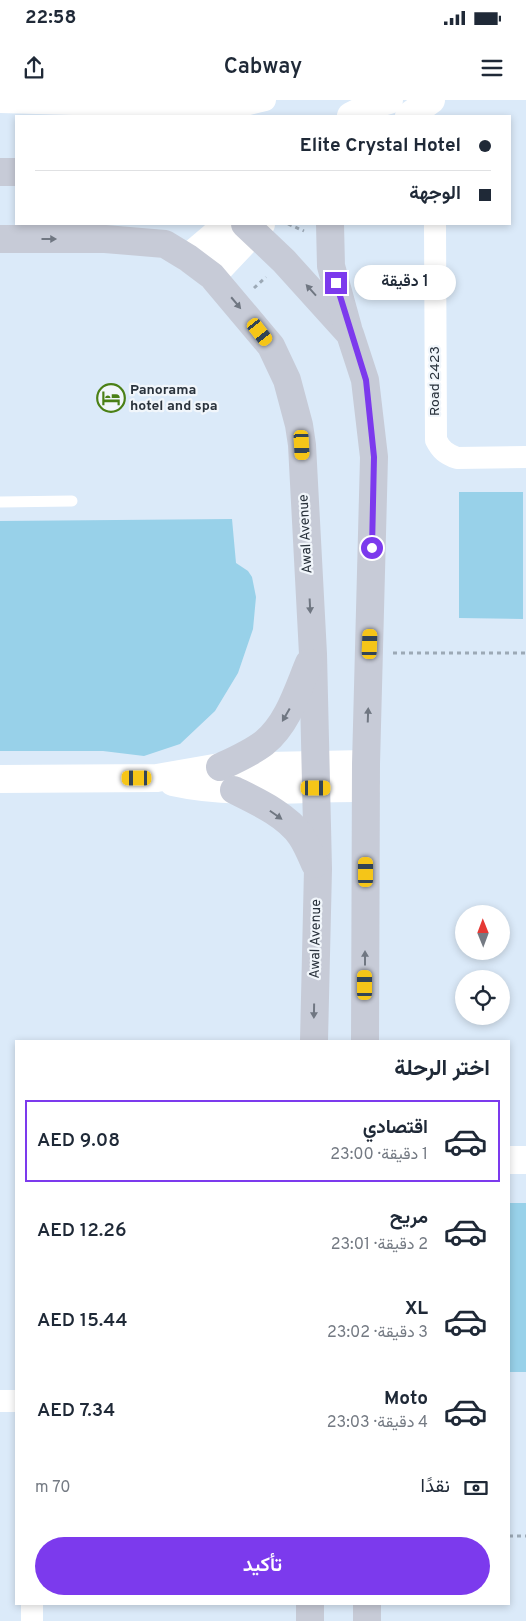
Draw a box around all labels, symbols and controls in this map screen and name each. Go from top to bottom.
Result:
text: 22:58 [25,6,76,30]
icon: share [20,54,48,82]
text: Cabway [224,54,302,81]
icon: menu [478,54,506,82]
text: Elite Crystal Hotel [300,134,461,158]
text: الوجهة [409,182,461,206]
one-way arrow [41,235,57,243]
callout: 1 دقيقة [354,266,456,300]
route end [325,272,347,294]
text: 1 دقيقة [381,272,429,292]
one-way arrow [305,285,317,297]
one-way arrow [231,297,242,310]
car [244,316,275,348]
street label: Road 2423 [427,346,444,416]
place label: Panorama hotel and spa [130,382,218,415]
hotel icon: Panorama hotel and spa [96,383,126,413]
car [293,430,310,460]
street label: Awal Avenue [295,494,317,574]
route start [361,537,383,559]
one-way arrow [307,598,315,614]
car [361,629,378,659]
one-way arrow [364,707,372,723]
one-way arrow [281,708,290,721]
car [122,771,152,786]
car [301,781,331,796]
one-way arrow [269,810,283,820]
car [358,857,373,887]
street label: Awal Avenue [307,899,325,979]
north arrow [455,905,510,960]
map controls [455,905,510,1025]
one-way arrow [361,949,369,965]
car [357,970,372,1000]
button: locate [455,970,510,1025]
one-way arrow [310,1004,318,1020]
text: اختر الرحلة [394,1056,490,1083]
text: اقتصادي [363,1116,428,1140]
icon: car [443,1119,488,1164]
text: AED 9.08 [37,1129,120,1153]
text: 1 دقيقة · 23:00 [330,1145,428,1165]
text: مريح [390,1206,428,1230]
icon: car [443,1209,488,1254]
text: AED 12.26 [37,1219,126,1243]
text: 2 دقيقة · 23:01 [331,1235,428,1255]
text: XL [405,1297,428,1321]
icon: car [443,1299,488,1344]
text: AED 15.44 [37,1309,127,1333]
text: 3 دقيقة · 23:02 [327,1323,428,1343]
text: Moto [384,1387,428,1411]
icon: car [443,1389,488,1434]
text: AED 7.34 [37,1399,115,1423]
text: 4 دقيقة · 23:03 [327,1413,428,1433]
icon: cash [462,1474,490,1502]
text: نقدًا [421,1475,450,1499]
text: 70 m [35,1478,70,1498]
button: تأكيد [35,1537,490,1595]

